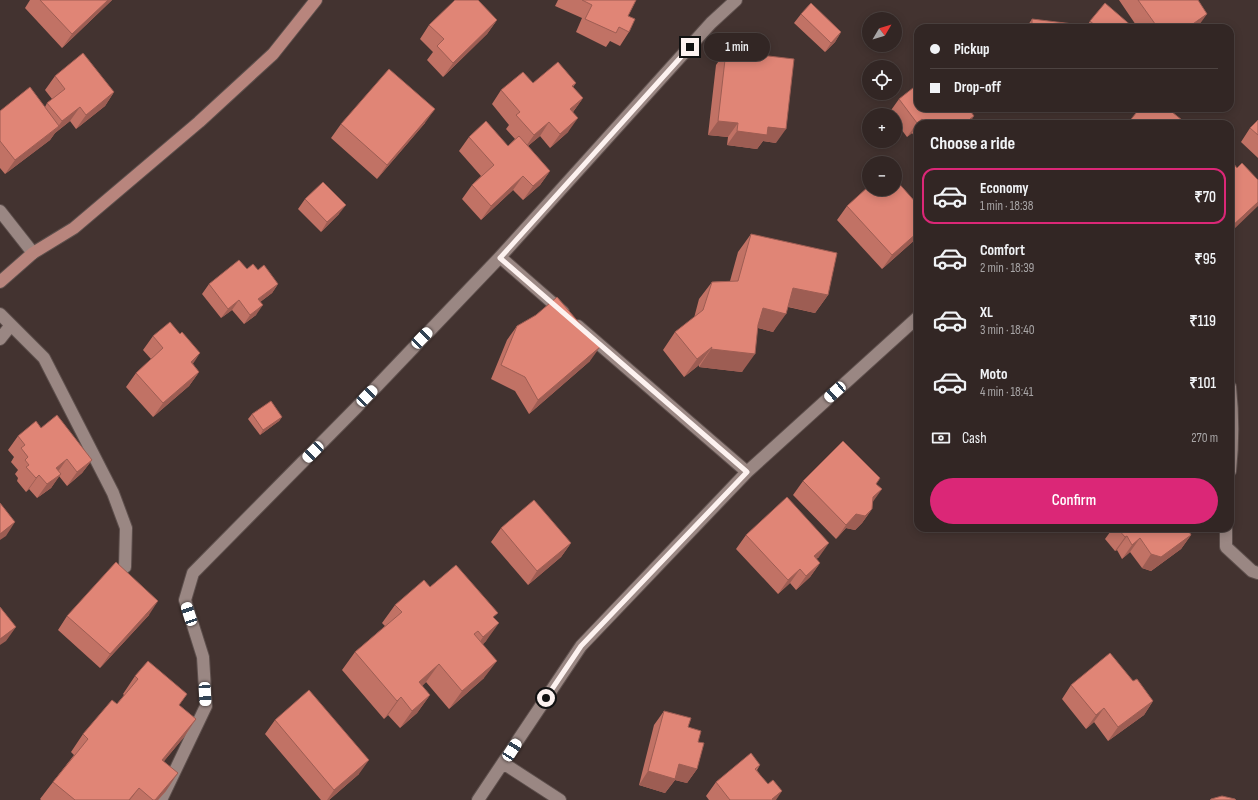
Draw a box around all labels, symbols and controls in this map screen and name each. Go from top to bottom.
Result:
north arrow [862,12,902,52]
map controls [862,12,902,196]
callout: 1 min [704,33,770,61]
route end [681,38,699,56]
text: 1 min [725,39,749,55]
text: Pickup [954,40,990,59]
button: locate [862,60,902,100]
text: Drop-off [954,78,1001,97]
button: + [862,108,902,148]
text: Choose a ride [930,133,1015,154]
button: − [862,156,902,196]
icon: car [932,178,968,214]
text: Economy [980,179,1029,198]
text: ₹70 [1194,188,1216,207]
text: 1 min · 18:38 [980,198,1034,214]
icon: car [932,240,968,276]
text: Comfort [980,241,1025,260]
text: ₹95 [1194,250,1216,269]
text: 2 min · 18:39 [980,260,1034,276]
icon: car [932,302,968,338]
text: XL [980,303,993,322]
text: ₹119 [1189,312,1216,331]
text: 3 min · 18:40 [980,322,1035,338]
car [409,325,435,351]
icon: car [932,364,968,400]
text: Moto [980,365,1007,384]
text: ₹101 [1189,374,1216,393]
car [822,380,848,404]
car [354,383,380,409]
text: 4 min · 18:41 [980,384,1033,400]
icon: cash [930,427,952,449]
text: Cash [962,429,987,448]
text: 270 m [1191,430,1218,446]
car [300,439,326,465]
button: Confirm [930,478,1218,524]
car [180,601,198,627]
car [198,682,212,706]
route start [537,689,555,707]
car [500,737,524,763]

